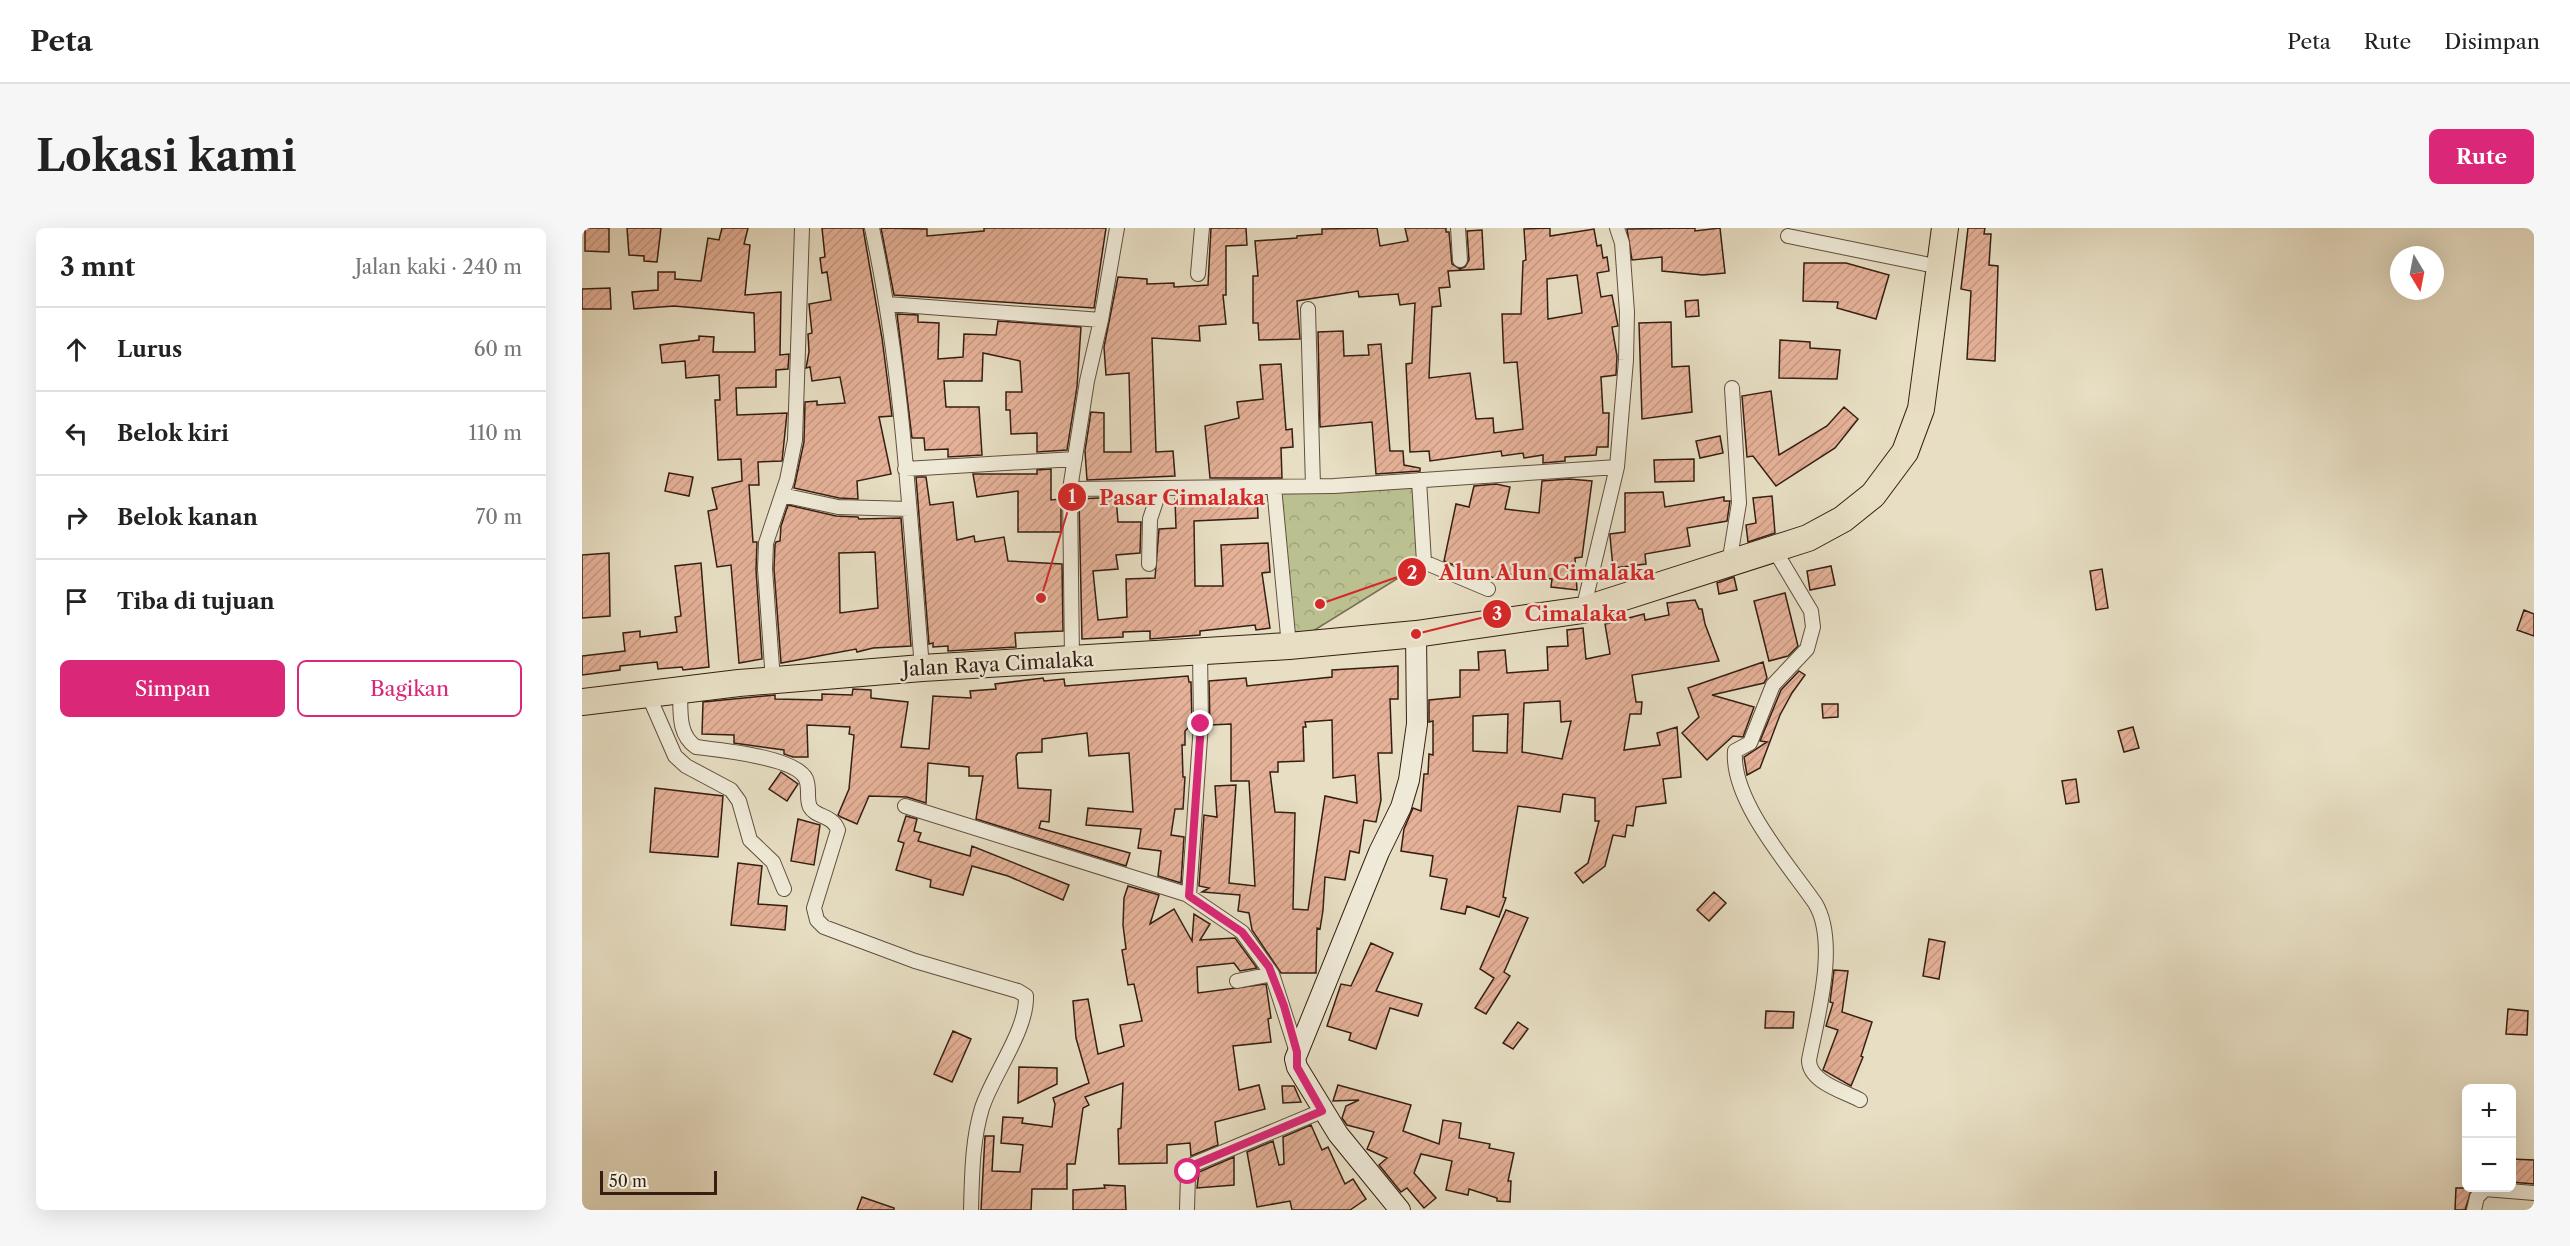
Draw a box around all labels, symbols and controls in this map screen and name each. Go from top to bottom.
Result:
text: Peta [30,24,93,58]
text: Peta [2287,29,2331,54]
text: Rute [2364,29,2411,54]
text: Disimpan [2444,29,2540,54]
button: Rute [2429,129,2534,184]
text: Lokasi kami [36,130,297,182]
north arrow [2390,246,2444,300]
text: 3 mnt [60,251,135,283]
text: Jalan kaki · 240 m [355,255,522,279]
icon: ahead [60,333,93,366]
text: Lurus [117,336,182,363]
text: 60 m [474,337,522,361]
icon: left [60,417,93,450]
text: Belok kiri [117,420,229,447]
text: 110 m [469,421,522,445]
callout: Pasar Cimalaka [1057,478,1278,517]
text: Pasar Cimalaka [1099,485,1266,510]
text: 1 [1068,486,1076,508]
icon: right [60,501,93,534]
text: Belok kanan [117,504,258,531]
text: 70 m [476,505,522,529]
callout: Alun Alun Cimalaka [1397,553,1668,592]
text: Alun Alun Cimalaka [1438,560,1656,585]
text: 2 [1407,562,1417,584]
icon: arrive [60,585,93,618]
text: Tiba di tujuan [117,588,275,615]
callout: Cimalaka [1482,594,1639,633]
text: Cimalaka [1525,601,1628,626]
text: 3 [1492,603,1502,625]
street label: Jalan Raya Cimalaka [899,647,1095,681]
button: Simpan [60,660,285,717]
button: Bagikan [297,660,522,717]
route end [1187,710,1213,736]
map controls [2462,1084,2516,1192]
button: + [2462,1084,2516,1138]
button: − [2462,1138,2516,1192]
route start [1174,1158,1200,1184]
scale bar [600,1168,717,1196]
text: 50 m [609,1171,647,1191]

